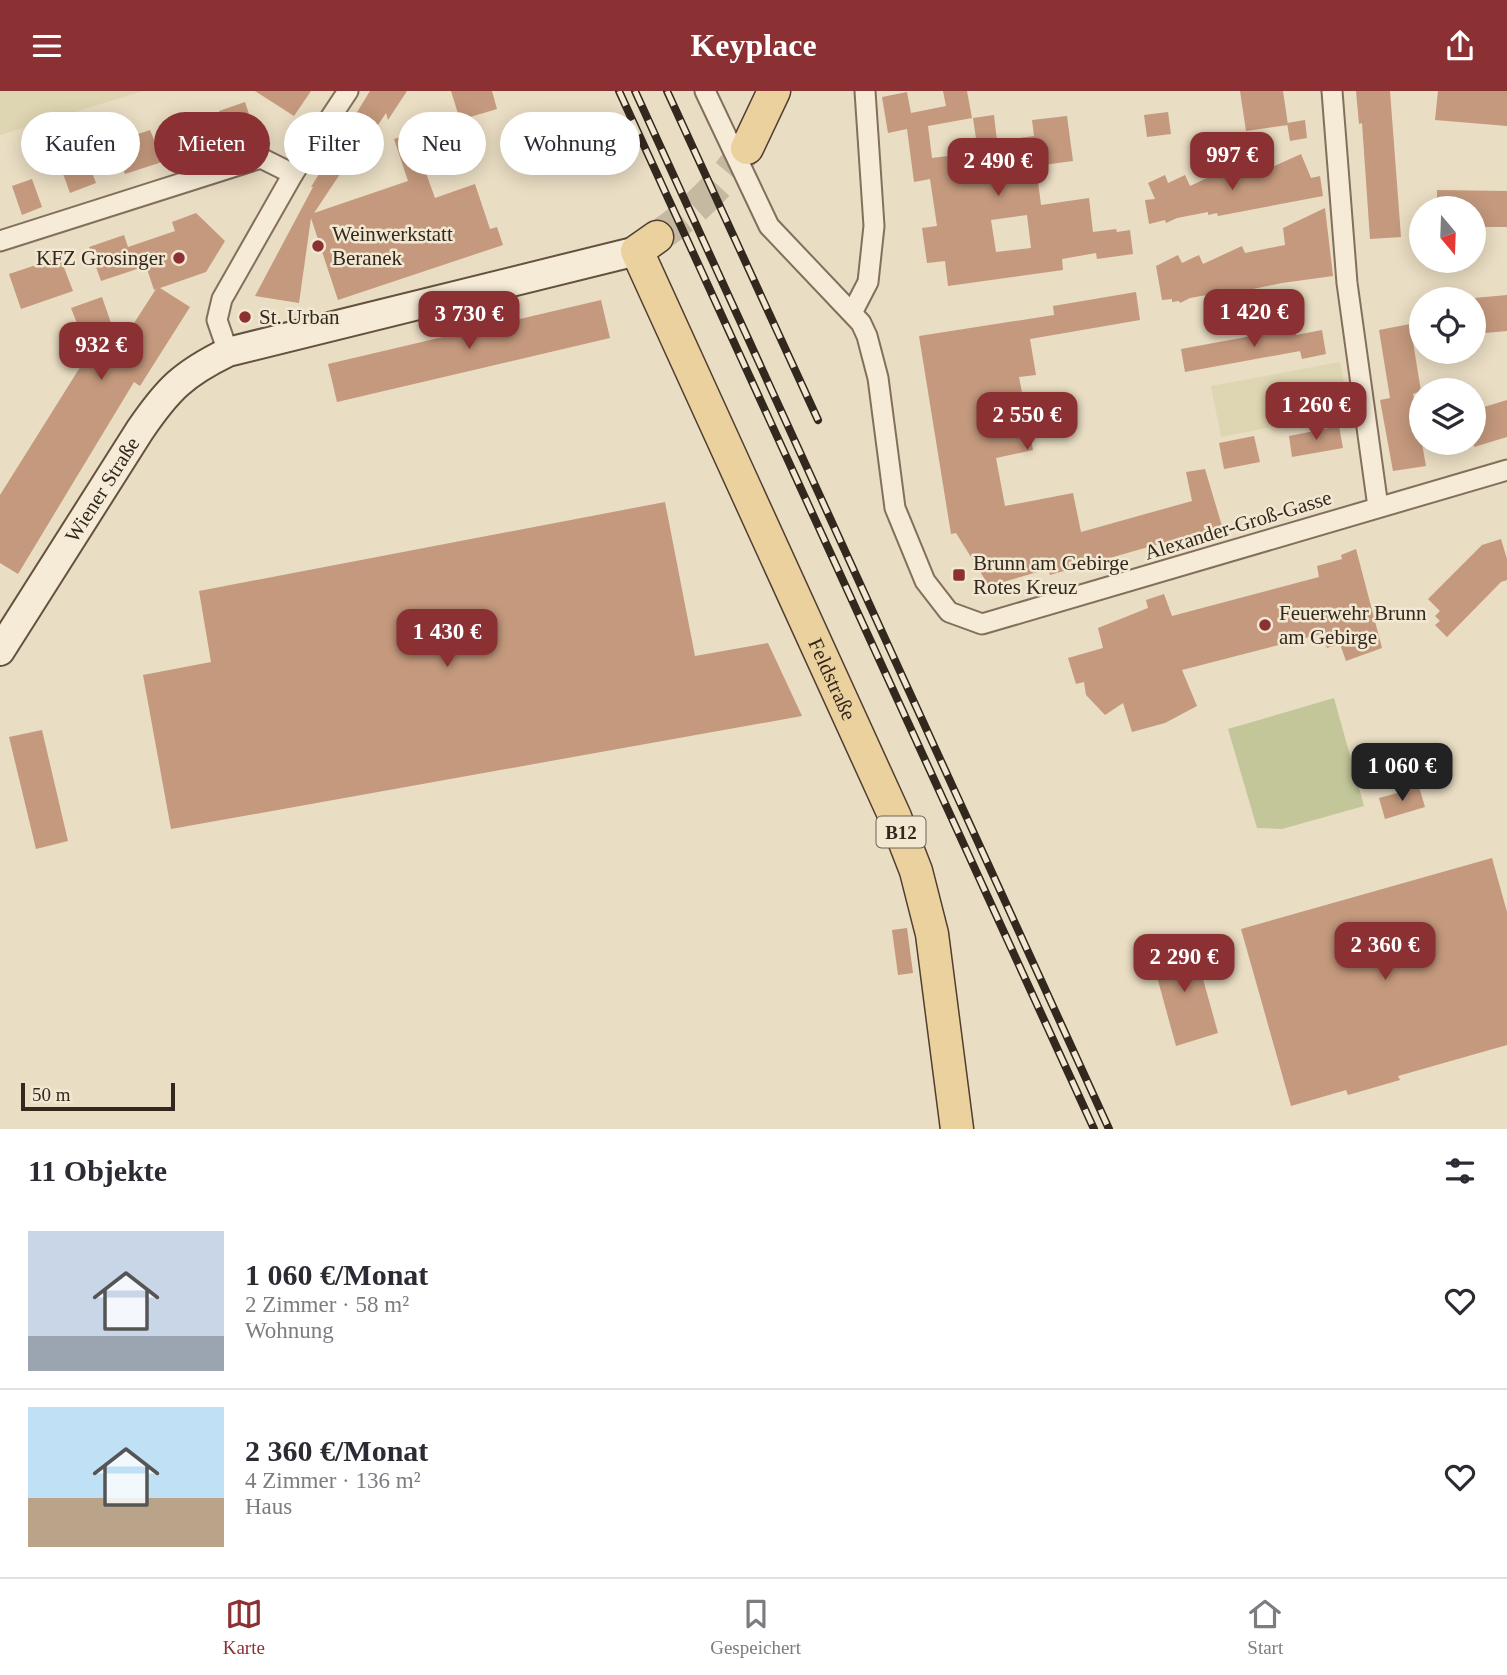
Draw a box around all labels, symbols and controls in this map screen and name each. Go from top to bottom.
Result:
icon: menu [28,27,66,65]
text: Keyplace [690,27,817,63]
icon: share [1441,27,1479,65]
chip: Kaufen [21,112,140,175]
chip: Mieten [154,112,270,175]
chip: Filter [284,112,384,175]
chip: Neu [398,112,486,175]
chip: Wohnung [500,112,640,175]
pin: 997 € [1183,133,1281,192]
pin: 2 490 € [933,139,1063,198]
text: 997 € [1206,142,1258,167]
text: 2 490 € [964,148,1033,173]
north arrow [1409,196,1486,273]
map controls [1409,196,1486,455]
place label: Weinwerkstatt Beranek [332,222,453,270]
marker: Weinwerkstatt Beranek [310,238,326,254]
place label: KFZ Grosinger [36,246,165,270]
marker: KFZ Grosinger [171,250,187,266]
button: locate [1409,287,1486,364]
pin: 1 420 € [1189,289,1319,349]
pin: 3 730 € [404,292,534,351]
text: 1 420 € [1220,299,1289,324]
text: 3 730 € [435,301,504,326]
place label: St. Urban [259,305,340,329]
marker: St. Urban [237,309,253,325]
pin: 932 € [52,323,150,382]
text: 932 € [75,332,127,357]
button: layers [1409,378,1486,455]
pin: 1 260 € [1251,383,1381,442]
text: 1 260 € [1282,392,1351,417]
pin: 2 550 € [962,393,1092,452]
text: 2 550 € [993,402,1062,427]
street label: Wiener Straße [60,433,144,547]
street label: Alexander-Groß-Gasse [1142,485,1334,565]
place label: Brunn am Gebirge Rotes Kreuz [973,551,1129,599]
marker: Brunn am Gebirge Rotes Kreuz [951,567,967,583]
place label: Feuerwehr Brunn am Gebirge [1279,601,1427,649]
pin: 1 430 € [382,609,512,669]
marker: Feuerwehr Brunn am Gebirge [1257,617,1273,633]
text: 1 430 € [413,619,482,644]
street label: Feldstraße [803,634,861,724]
pin: 1 060 € [1337,743,1467,803]
text: 1 060 € [1368,753,1437,778]
road number: B12 [876,817,926,847]
pin: 2 360 € [1320,923,1450,982]
text: 2 360 € [1351,932,1420,957]
pin: 2 290 € [1119,935,1249,994]
text: 2 290 € [1150,944,1219,969]
scale bar [21,1080,175,1112]
text: 50 m [32,1084,71,1105]
icon: filters [1441,1152,1479,1190]
text: 11 Objekte [28,1154,167,1187]
text: 1 060 €/Monat [245,1258,428,1291]
icon: home [84,1259,168,1343]
icon: heart [1441,1282,1479,1320]
text: 2 Zimmer · 58 m² [245,1292,409,1317]
text: Wohnung [245,1318,334,1343]
text: 2 360 €/Monat [245,1434,428,1467]
icon: home [84,1435,168,1519]
icon: heart [1441,1458,1479,1496]
text: 4 Zimmer · 136 m² [245,1468,421,1493]
text: Haus [245,1494,292,1519]
tab: Karte [223,1595,265,1659]
tab: Gespeichert [710,1595,801,1659]
tab: Start [1246,1595,1284,1659]

